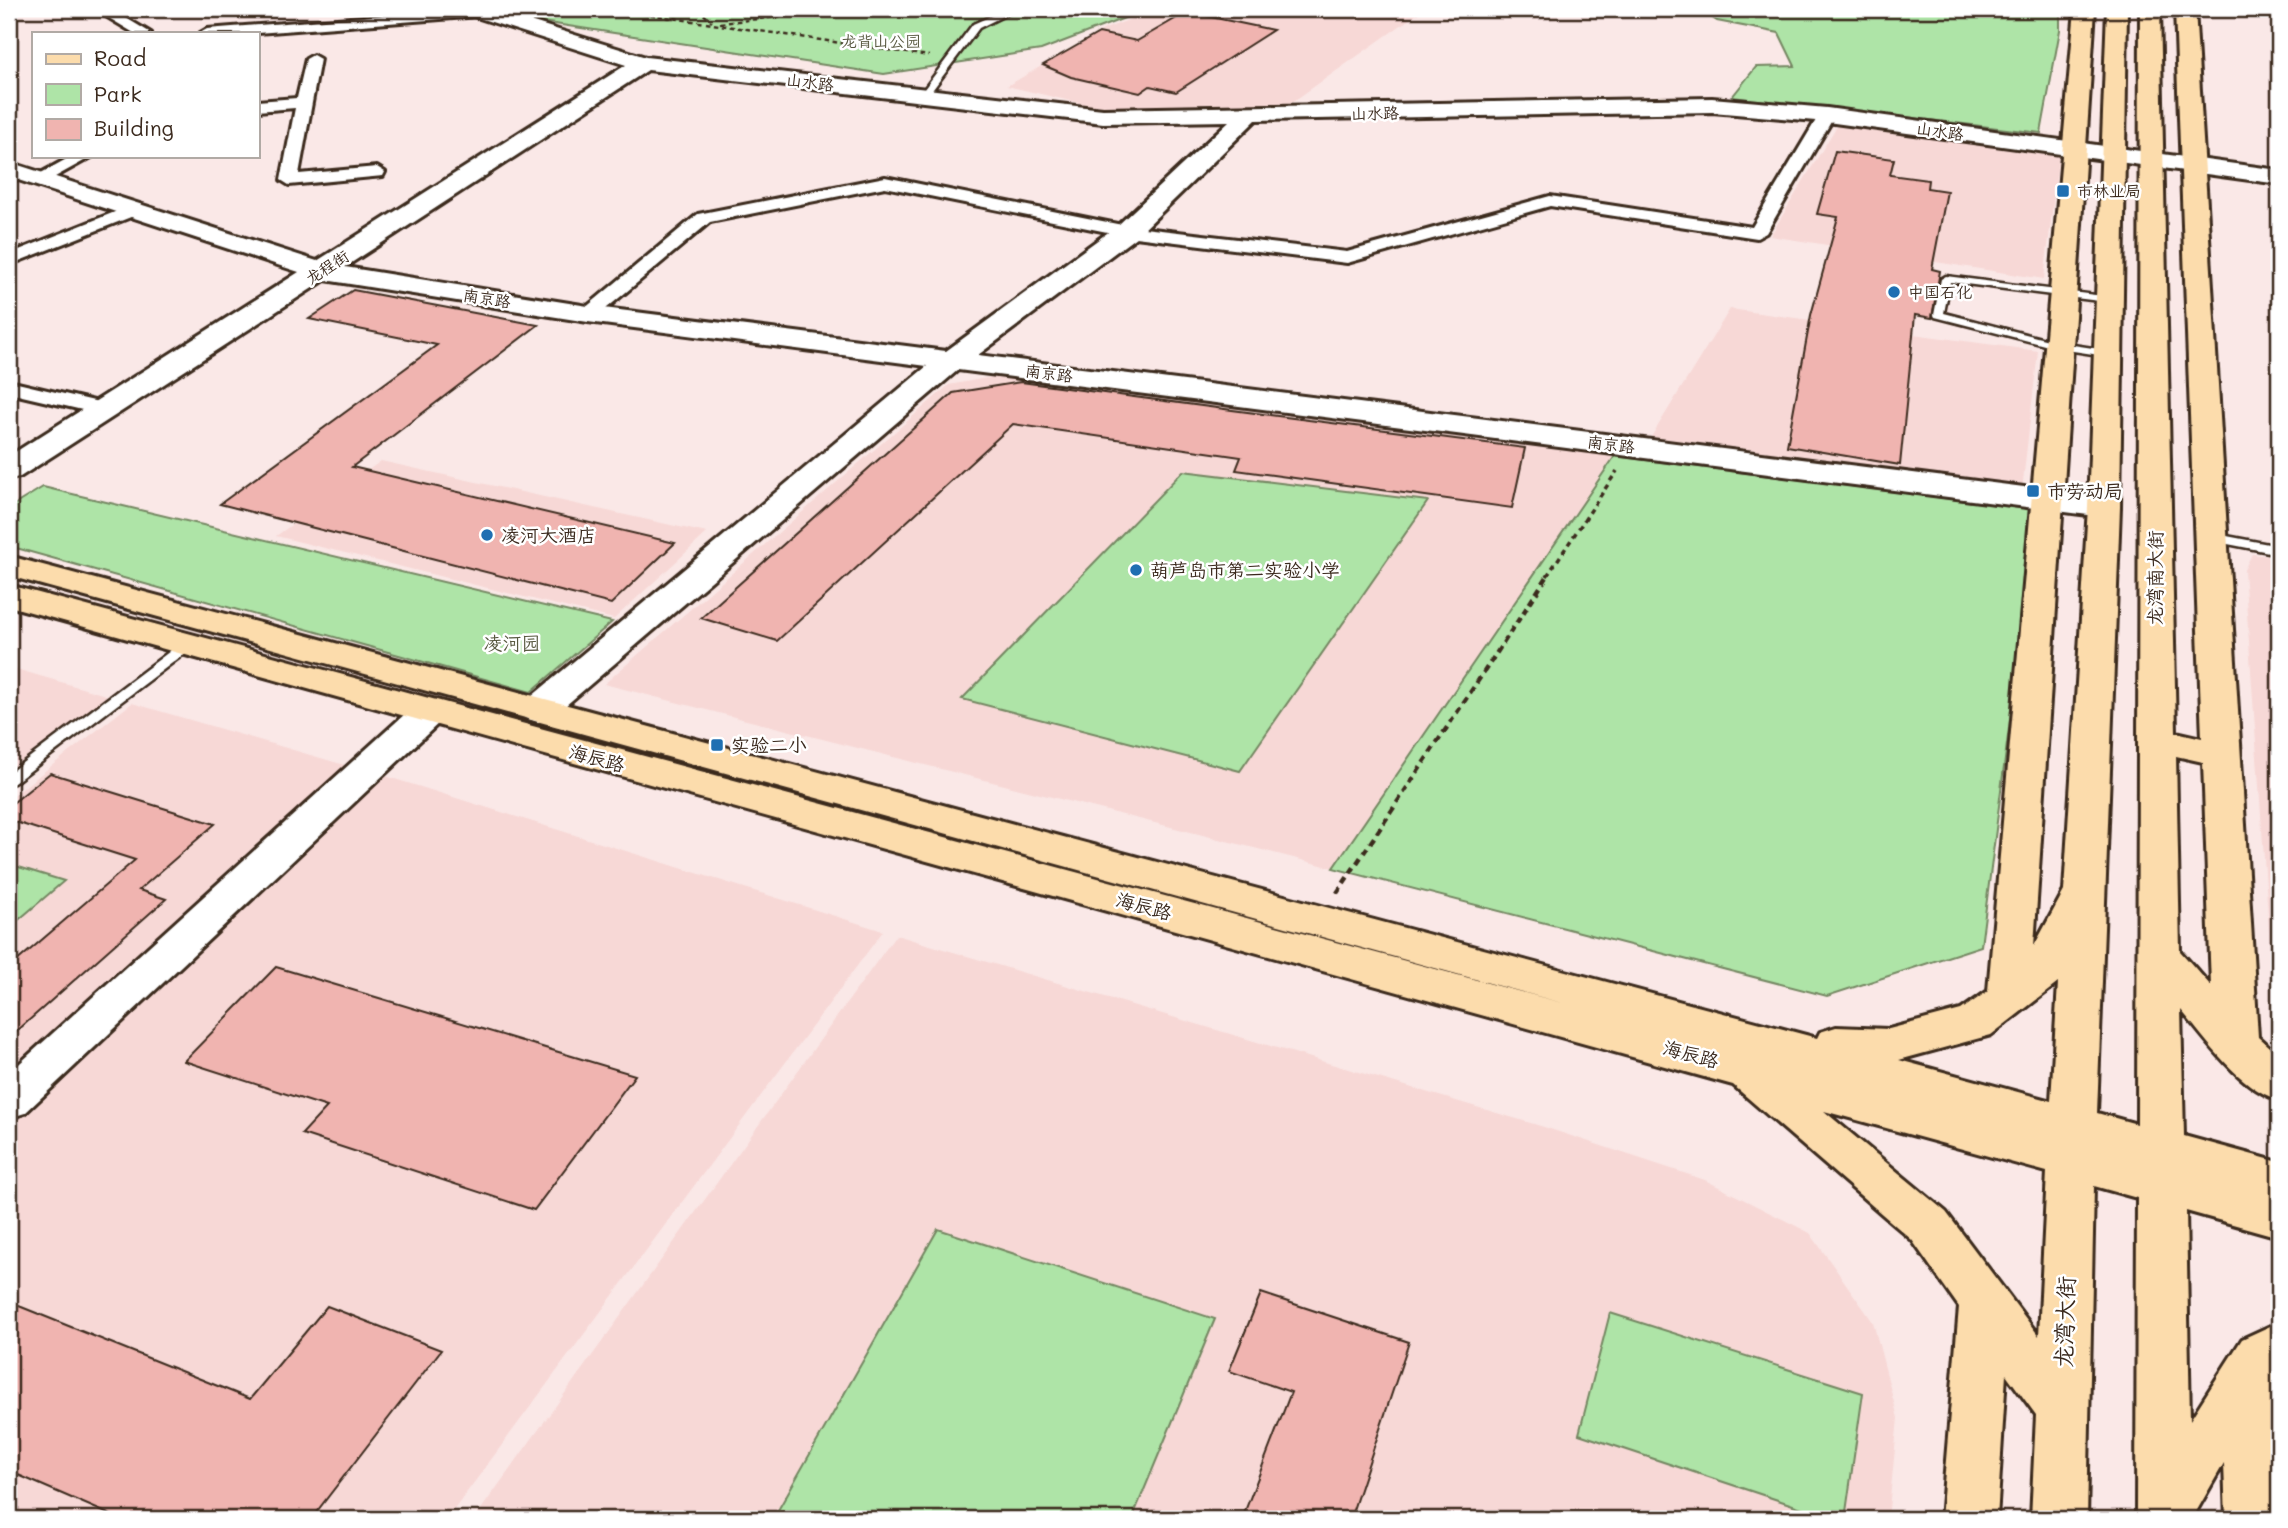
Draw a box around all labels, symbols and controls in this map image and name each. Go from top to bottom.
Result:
park label: 龙背山公园 [841,30,921,51]
legend [32,32,259,158]
text: Road [94,44,146,71]
street label: 山水路 [785,68,835,95]
text: Park [94,80,142,107]
street label: 山水路 [1351,102,1399,123]
text: Building [94,114,174,141]
street label: 山水路 [1915,117,1965,144]
place label: 市林业局 [2077,180,2141,201]
marker: 市林业局 [2055,183,2071,199]
street label: 龙程街 [301,245,353,288]
place label: 中国石化 [1908,281,1972,302]
street label: 南京路 [462,283,512,312]
marker: 中国石化 [1886,284,1902,300]
street label: 南京路 [1024,359,1074,386]
street label: 南京路 [1586,430,1636,457]
place label: 市劳动局 [2047,478,2123,503]
marker: 市劳动局 [2025,483,2041,499]
place label: 凌河大酒店 [501,522,596,547]
marker: 凌河大酒店 [479,527,495,543]
street label: 龙湾南大街 [2142,530,2167,626]
place label: 葫芦岛市第二实验小学 [1150,557,1340,582]
marker: 葫芦岛市第二实验小学 [1128,562,1144,578]
park label: 凌河园 [483,630,541,655]
place label: 实验二小 [731,732,807,757]
marker: 实验二小 [709,737,725,753]
street label: 海辰路 [566,738,628,777]
street label: 海辰路 [1113,886,1175,925]
street label: 海辰路 [1660,1034,1722,1073]
street label: 龙湾大街 [2047,1275,2081,1368]

